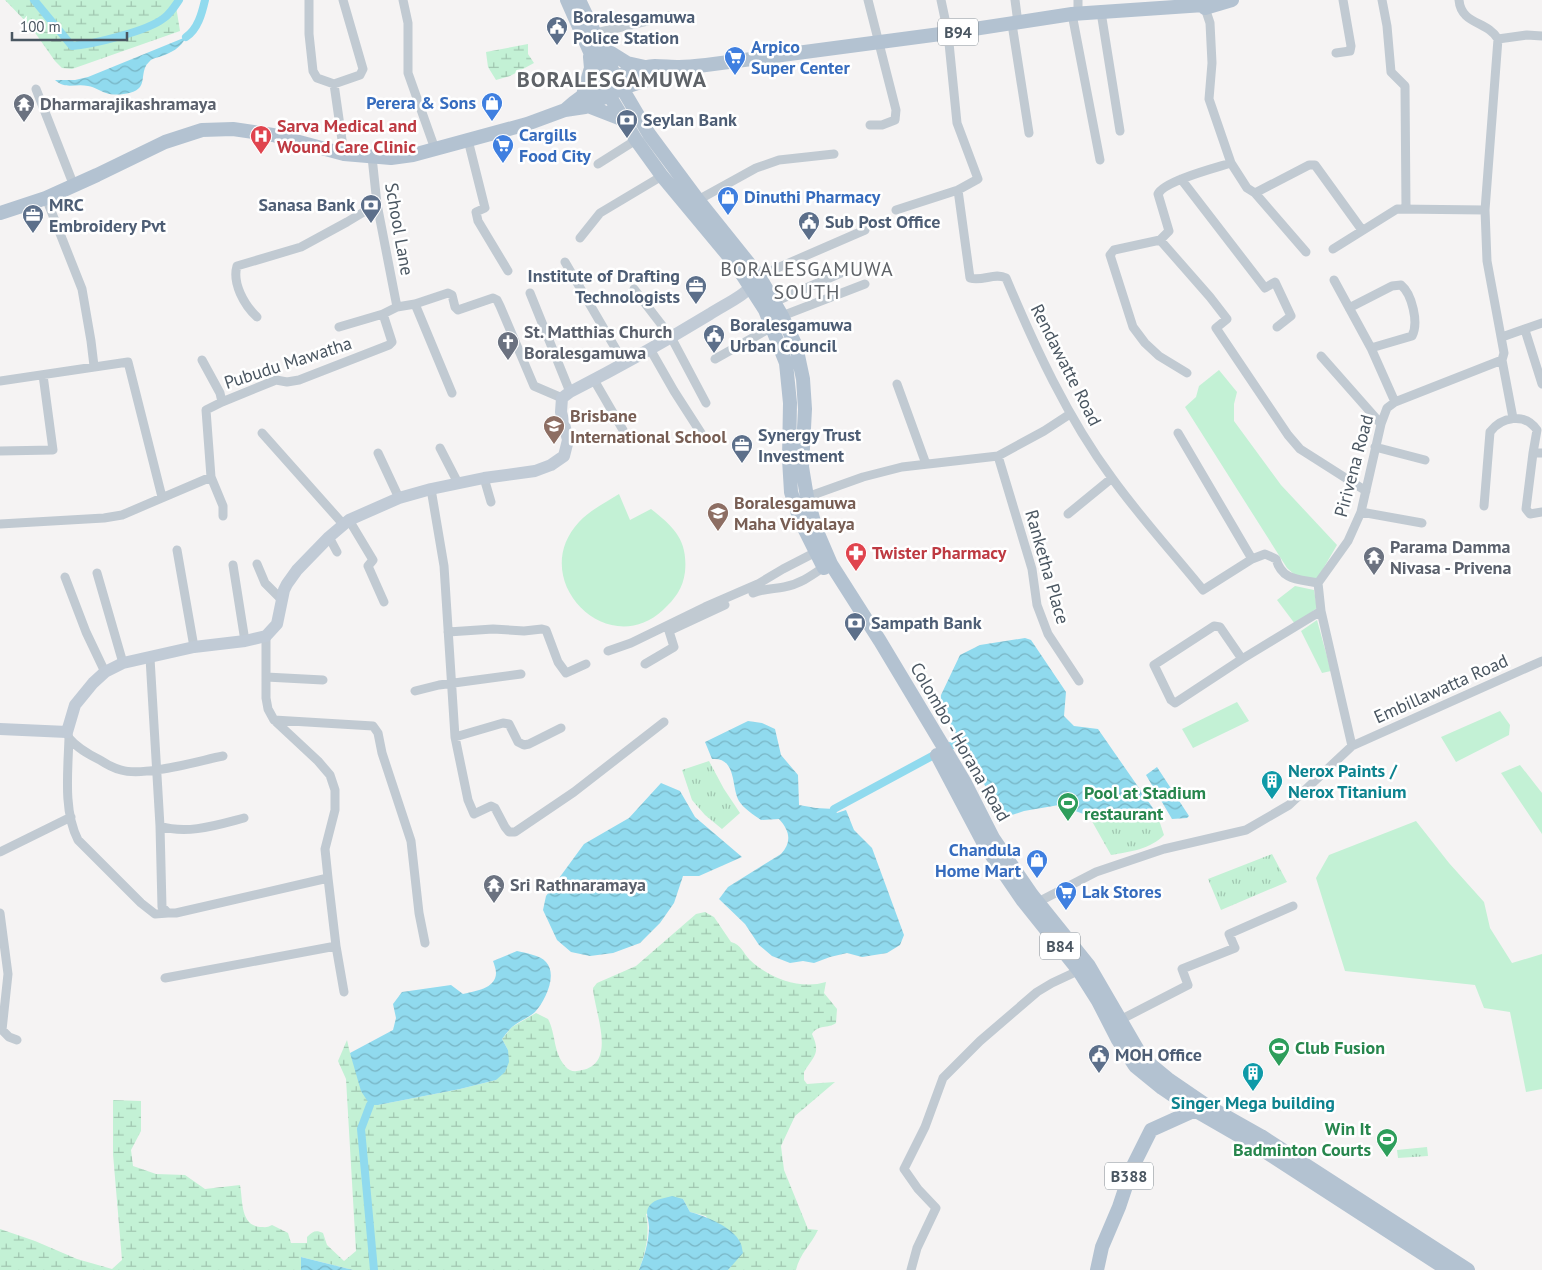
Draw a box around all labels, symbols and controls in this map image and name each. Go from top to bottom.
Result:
place label: Boralesgamuwa Police Station [573,5,695,49]
scale bar [12,10,128,42]
public building icon: Boralesgamuwa Police Station [545,15,569,46]
text: 100 m [20,17,61,36]
road number: B94 [938,18,978,46]
place label: Arpico Super Center [751,35,850,79]
supermarket icon: Arpico Super Center [723,45,747,76]
district label: BORALESGAMUWA [517,65,707,93]
place label: Perera & Sons [366,91,476,114]
shop icon: Perera & Sons [480,91,504,122]
temple icon: Dharmarajikashramaya [12,92,36,123]
place label: Dharmarajikashramaya [40,92,216,115]
bank icon: Seylan Bank [615,108,639,139]
place label: Seylan Bank [643,108,737,131]
place label: Sarva Medical and Wound Care Clinic [277,114,417,158]
place label: Cargills Food City [519,123,591,167]
hospital icon: Sarva Medical and Wound Care Clinic [249,124,273,155]
supermarket icon: Cargills Food City [491,133,515,164]
street label: School Lane [380,181,419,277]
shop icon: Dinuthi Pharmacy [716,185,740,216]
place label: Dinuthi Pharmacy [744,185,881,208]
place label: MRC Embroidery Pvt [49,193,167,237]
place label: Sanasa Bank [259,193,355,216]
bank icon: Sanasa Bank [359,193,383,224]
office icon: MRC Embroidery Pvt [21,203,45,234]
public building icon: Sub Post Office [797,210,821,241]
place label: Sub Post Office [825,210,940,233]
district label: BORALESGAMUWA SOUTH [720,256,894,305]
place label: Institute of Drafting Technologists [528,264,680,308]
office icon: Institute of Drafting Technologists [684,274,708,305]
street label: Rendawatte Road [1026,300,1107,430]
place label: Boralesgamuwa Urban Council [730,313,852,357]
place label: St. Matthias Church Boralesgamuwa [524,320,672,364]
public building icon: Boralesgamuwa Urban Council [702,323,726,354]
church icon: St. Matthias Church Boralesgamuwa [496,330,520,361]
street label: Pubudu Mawatha [221,331,355,394]
place label: Brisbane International School [570,404,727,448]
street label: Pirivena Road [1329,412,1378,520]
school or university icon: Brisbane International School [542,414,566,445]
place label: Synergy Trust Investment [758,423,862,467]
office icon: Synergy Trust Investment [730,433,754,464]
place label: Boralesgamuwa Maha Vidyalaya [734,491,856,535]
school or university icon: Boralesgamuwa Maha Vidyalaya [706,501,730,532]
street label: Ranketha Place [1020,507,1075,627]
place label: Parama Damma Nivasa - Privena [1390,535,1511,579]
pharmacy icon: Twister Pharmacy [844,541,868,572]
place label: Twister Pharmacy [872,541,1007,564]
temple icon: Parama Damma Nivasa - Privena [1362,545,1386,576]
bank icon: Sampath Bank [843,611,867,642]
place label: Sampath Bank [871,611,982,634]
street label: Embillawatta Road [1370,649,1511,728]
street label: Colombo - Horana Road [906,658,1015,825]
place label: Nerox Paints / Nerox Titanium [1288,759,1406,803]
building icon: Nerox Paints / Nerox Titanium [1260,769,1284,800]
place label: Pool at Stadium restaurant [1084,781,1206,825]
sports icon: Pool at Stadium restaurant [1056,791,1080,822]
place label: Chandula Home Mart [935,838,1022,882]
shop icon: Chandula Home Mart [1025,848,1049,879]
temple icon: Sri Rathnaramaya [482,873,506,904]
place label: Sri Rathnaramaya [510,873,646,896]
supermarket icon: Lak Stores [1054,880,1078,911]
place label: Lak Stores [1082,880,1162,903]
road number: B84 [1040,932,1080,959]
sports icon: Club Fusion [1267,1036,1291,1067]
place label: Club Fusion [1295,1036,1385,1059]
public building icon: MOH Office [1087,1043,1111,1074]
place label: MOH Office [1115,1043,1202,1066]
building icon: Singer Mega building [1241,1061,1265,1092]
place label: Singer Mega building [1171,1091,1335,1114]
place label: Win It Badminton Courts [1233,1117,1372,1161]
sports icon: Win It Badminton Courts [1375,1127,1399,1158]
road number: B388 [1105,1162,1153,1190]

